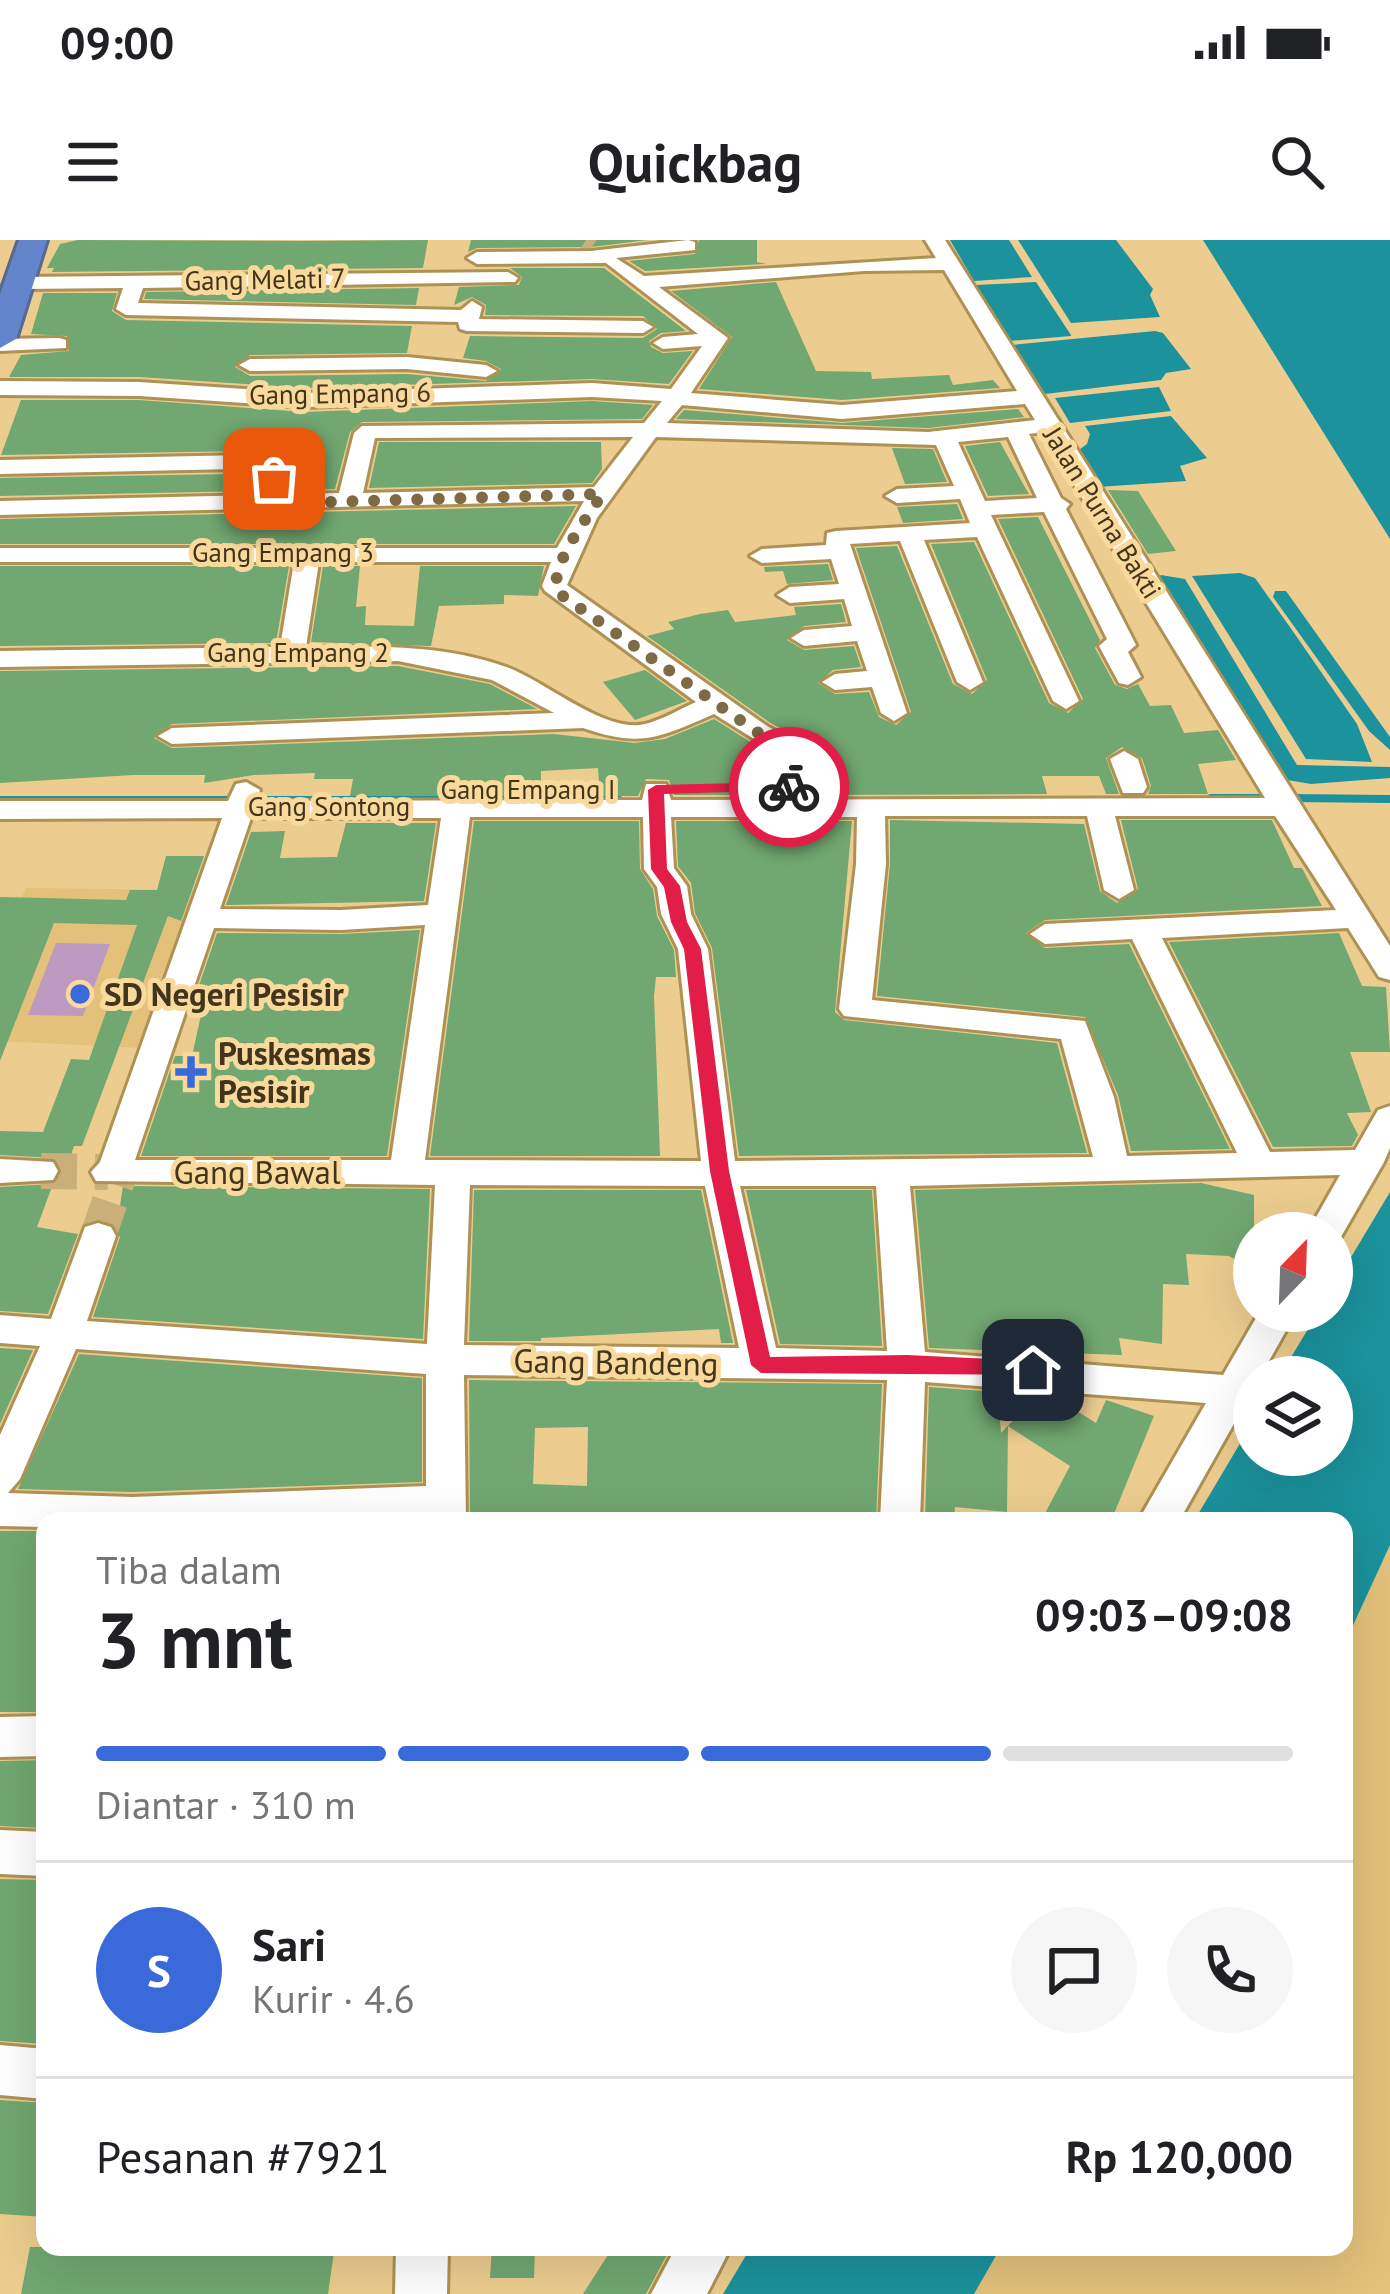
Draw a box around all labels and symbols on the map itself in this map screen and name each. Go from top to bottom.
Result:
street label: Gang Melati 7 [184,261,346,297]
street label: Gang Empang 6 [249,374,431,412]
street label: Jalan Purna Bakti [1036,419,1169,605]
pin [223,428,325,530]
street label: Gang Empang 3 [192,535,374,569]
street label: Gang Empang 2 [207,635,389,669]
courier [729,727,849,847]
street label: Gang Empang I [440,772,616,806]
street label: Gang Sontong [248,789,410,823]
place label: SD Negeri Pesisir [104,972,344,1015]
marker: SD Negeri Pesisir [67,981,93,1007]
place label: Puskesmas Pesisir [218,1031,371,1112]
marker: Puskesmas Pesisir [175,1056,207,1088]
street label: Gang Bawal [173,1150,341,1193]
north arrow [1233,1212,1353,1332]
pin [982,1319,1084,1421]
street label: Gang Bandeng [513,1338,719,1385]

